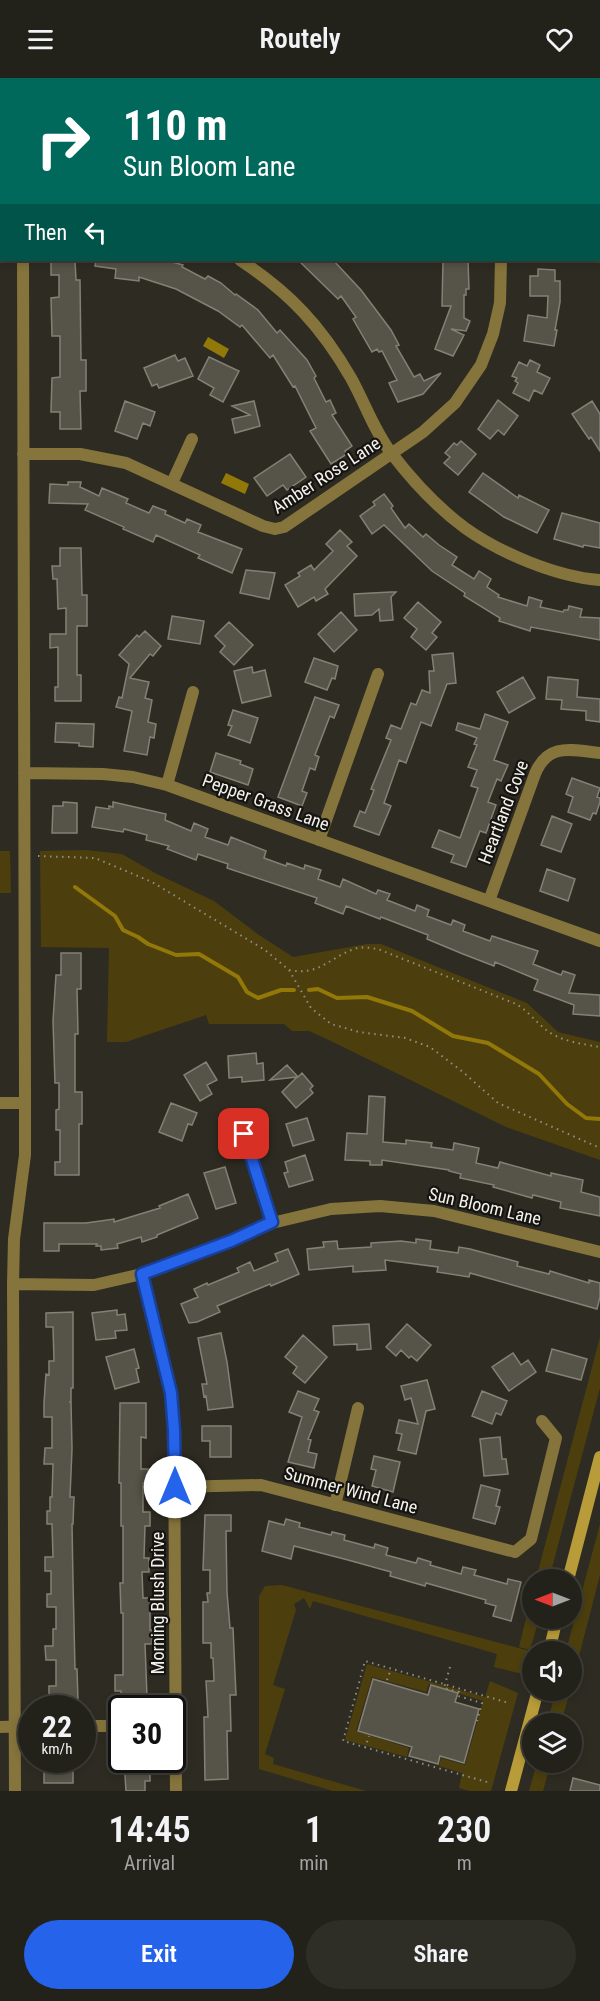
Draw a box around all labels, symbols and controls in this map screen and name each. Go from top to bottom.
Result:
icon: menu [24,23,57,56]
text: Routely [259,23,341,55]
icon: heart [543,23,576,56]
text: 110 m [123,101,228,150]
icon: right [24,102,102,180]
text: Sun Bloom Lane [123,151,295,183]
icon: left [79,216,112,249]
text: Then [24,220,67,245]
street label: Amber Rose Lane [268,432,384,518]
street label: Heartland Cove [474,757,532,867]
street label: Pepper Grass Lane [200,769,332,835]
pin [218,1108,269,1159]
icon: arrive [227,1117,260,1150]
street label: Sun Bloom Lane [427,1183,543,1229]
position arrow [143,1455,207,1519]
street label: Summer Wind Lane [282,1462,420,1518]
street label: Morning Blush Drive [147,1532,168,1674]
north arrow [522,1569,582,1629]
map controls [522,1569,582,1773]
button: sound [522,1641,582,1701]
speed limit sign: 30 [108,1695,186,1773]
text: 22 [42,1709,72,1744]
button: layers [522,1713,582,1773]
text: km/h [42,1740,72,1758]
text: 14:45 [109,1809,191,1851]
text: 1 [305,1809,323,1851]
text: 230 [437,1809,491,1851]
text: Arrival [124,1851,175,1875]
text: min [299,1851,328,1875]
text: m [457,1851,472,1875]
button: Exit [24,1920,294,1989]
button: Share [306,1920,576,1989]

